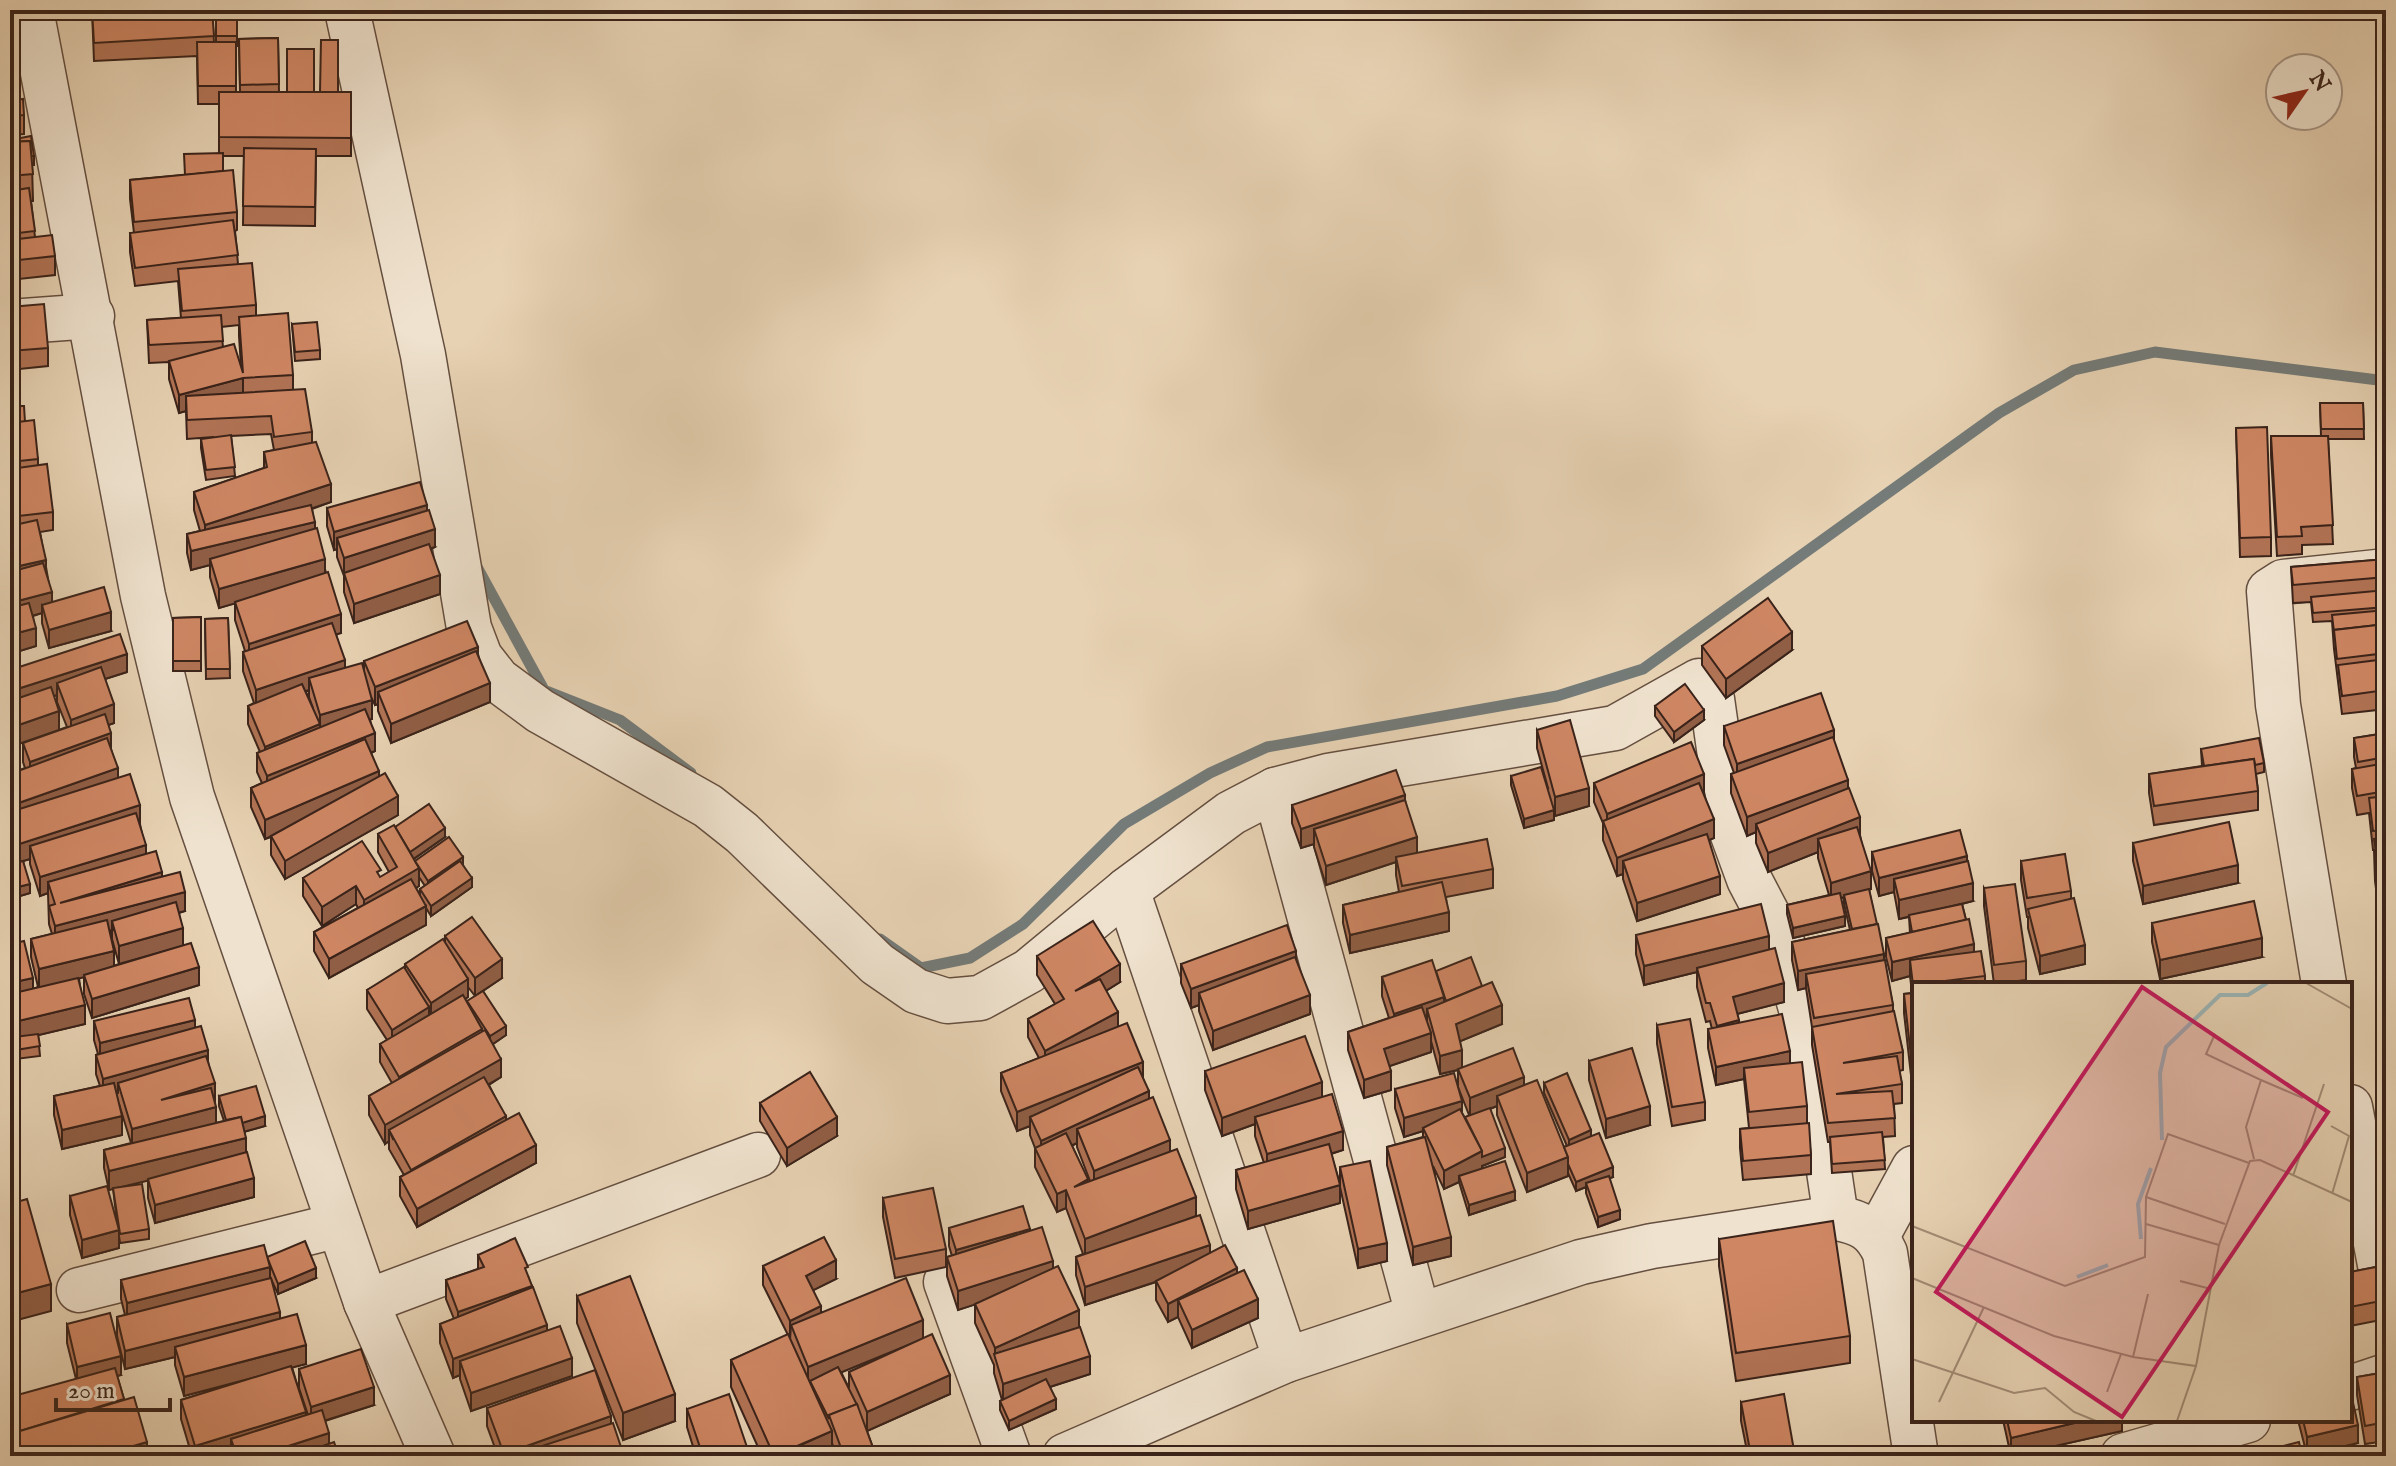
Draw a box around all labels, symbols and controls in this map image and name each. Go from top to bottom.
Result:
north arrow [2264,52,2344,132]
text: N [2301,65,2336,98]
inset map [1912,982,2352,1422]
scale bar [56,1362,170,1412]
text: 20 m [68,1376,115,1407]

